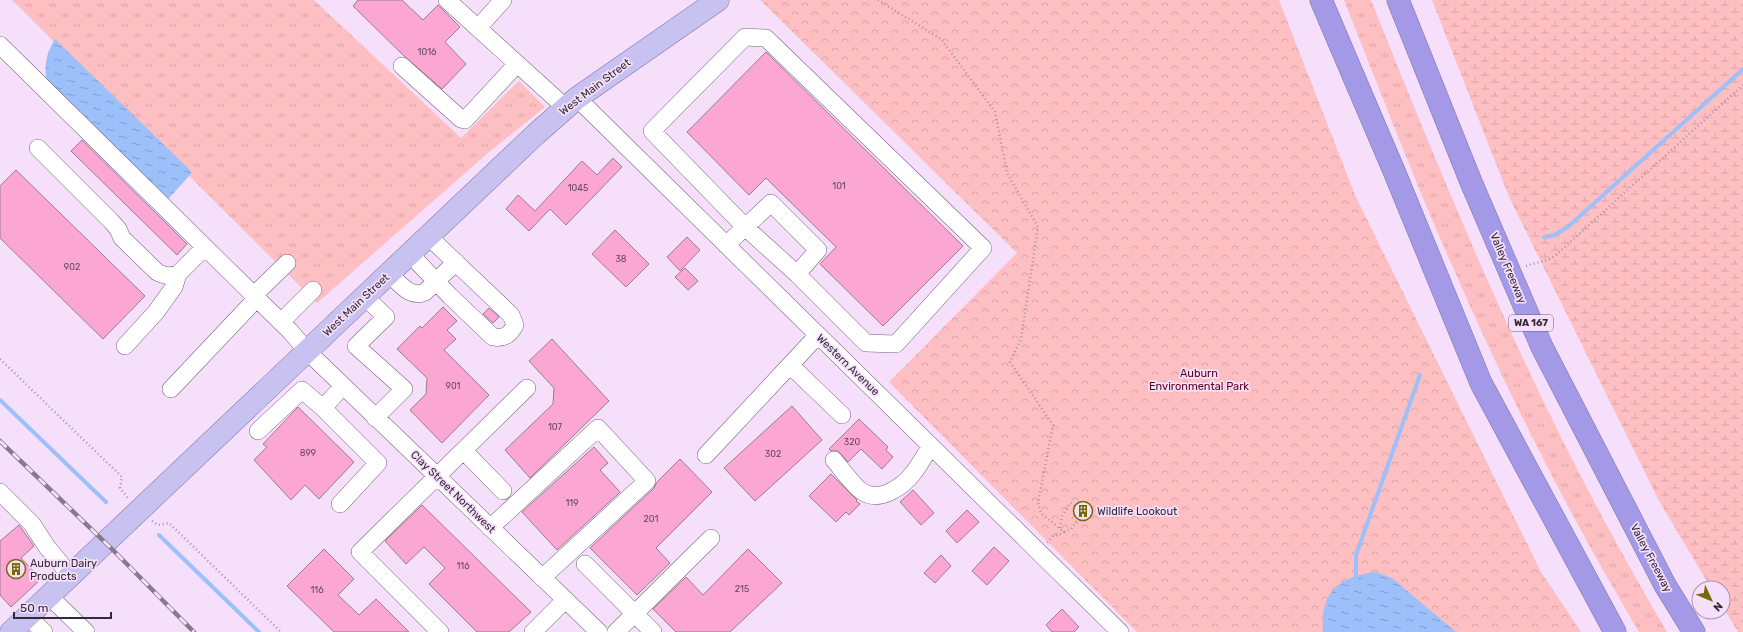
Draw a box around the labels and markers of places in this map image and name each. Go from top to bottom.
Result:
building icon: Wildlife Lookout [1072,500,1094,522]
place label: Wildlife Lookout [1097,505,1178,518]
place label: Auburn Dairy Products [30,557,97,583]
building icon: Auburn Dairy Products [5,558,27,580]

